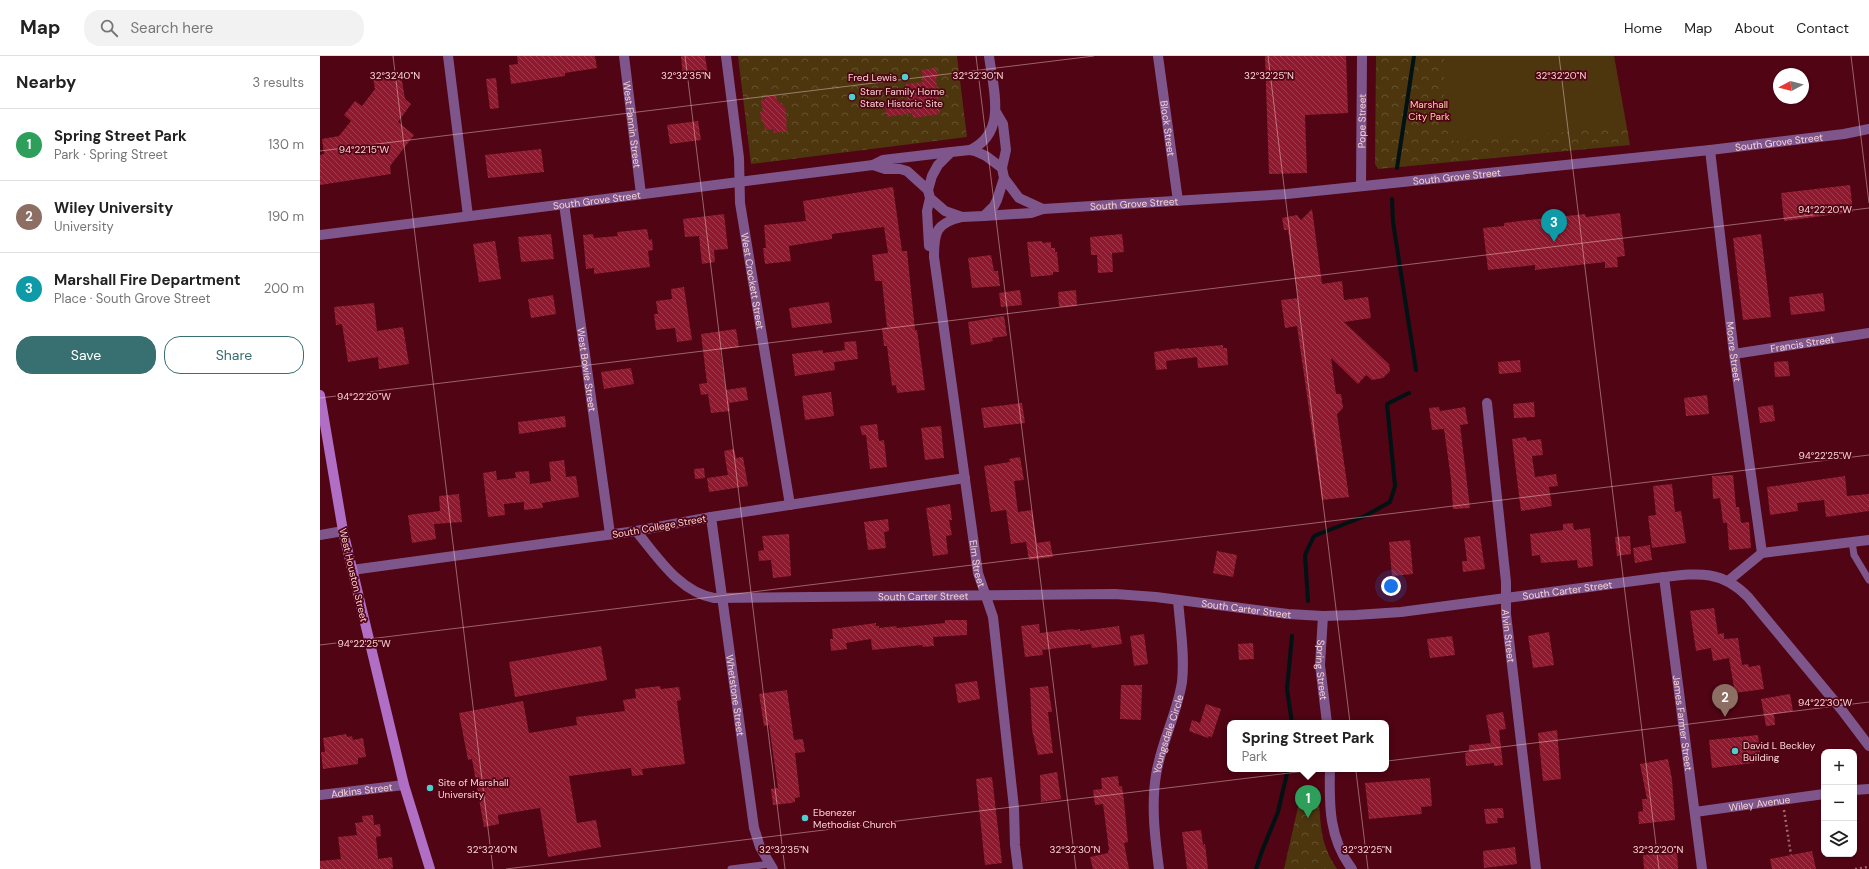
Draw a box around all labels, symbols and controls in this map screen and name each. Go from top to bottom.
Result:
search box [84,10,364,46]
text: Map [20,15,60,40]
icon: search [98,17,120,39]
text: Search here [130,18,213,38]
text: Home [1624,19,1662,37]
text: Map [1684,19,1712,37]
text: About [1734,19,1774,37]
text: Contact [1796,19,1849,37]
north arrow [1773,68,1809,104]
text: 32°32'40"N [370,69,420,82]
text: 32°32'35"N [661,69,711,82]
text: 32°32'30"N [953,69,1004,82]
text: 32°32'25"N [1244,69,1294,82]
text: 32°32'20"N [1536,69,1586,82]
text: Nearby [16,71,76,93]
place label: Fred Lewis [848,71,897,84]
marker: Fred Lewis [900,72,910,82]
text: 3 results [252,74,304,91]
street label: West Fannin Street [620,80,644,169]
place label: Starr Family Home State Historic Site [860,85,945,110]
marker: Starr Family Home State Historic Site [847,92,857,102]
street label: Pope Street [1355,94,1369,148]
park label: Marshall City Park [1408,98,1450,123]
street label: Block Street [1157,100,1178,157]
text: Spring Street Park [54,126,187,146]
street label: South Grove Street [1734,131,1824,154]
text: 1 [27,136,31,153]
text: 130 m [268,136,304,153]
text: 94°22'15"W [339,143,390,156]
text: Park · Spring Street [54,146,168,163]
street label: South Grove Street [1412,166,1502,188]
street label: South Grove Street [552,188,642,212]
street label: South Grove Street [1090,195,1179,213]
text: Wiley University [54,198,173,218]
text: 94°22'20"W [1798,203,1852,216]
text: 2 [25,208,33,225]
text: 190 m [268,208,304,225]
pin: 3 [1541,209,1567,242]
text: University [54,218,114,235]
street label: West Crockett Street [738,232,767,331]
text: Marshall Fire Department [54,270,241,290]
text: 3 [25,280,33,297]
text: 200 m [264,280,304,297]
text: Place · South Grove Street [54,290,211,307]
street label: Moore Street [1723,321,1744,383]
street label: West Bowie Street [574,327,599,412]
street label: Francis Street [1769,332,1835,355]
button: Save [16,336,156,374]
button: Share [164,336,304,374]
text: 94°22'20"W [337,390,391,403]
text: 94°22'25"W [1798,449,1852,462]
street label: South College Street [611,512,707,541]
street label: West Houston Street [336,527,371,623]
street label: Elm Street [966,539,988,589]
your location [1381,576,1401,596]
street label: South Carter Street [1522,578,1613,603]
street label: South Carter Street [878,589,968,603]
street label: South Carter Street [1201,597,1292,621]
street label: Alvin Street [1499,609,1518,663]
text: 94°22'25"W [337,637,391,650]
street label: Spring Street [1313,639,1330,701]
street label: Whetstone Street [723,654,747,737]
street label: James Farmer Street [1670,674,1695,772]
pin: 2 [1712,684,1738,717]
street label: Youngsdale Circle [1150,693,1186,775]
text: 94°22'30"W [1798,696,1852,709]
popup [1227,720,1389,772]
text: Spring Street Park [1242,728,1374,748]
place label: David L Beckley Building [1743,739,1816,764]
marker: David L Beckley Building [1730,746,1740,756]
text: Park [1242,748,1267,765]
map controls [1821,749,1857,857]
button: + [1821,749,1857,785]
place label: Site of Marshall University [438,776,509,801]
street label: Adkins Street [330,780,393,801]
marker: Site of Marshall University [425,783,435,793]
pin: 1 [1295,785,1321,818]
button: − [1821,785,1857,821]
street label: Wiley Avenue [1728,793,1791,814]
place label: Ebenezer Methodist Church [813,806,896,831]
marker: Ebenezer Methodist Church [800,813,810,823]
button: layers [1821,821,1857,857]
text: 32°32'40"N [467,843,517,856]
text: 32°32'35"N [759,843,809,856]
text: 32°32'30"N [1050,843,1101,856]
text: 32°32'25"N [1342,843,1392,856]
text: 32°32'20"N [1633,843,1683,856]

